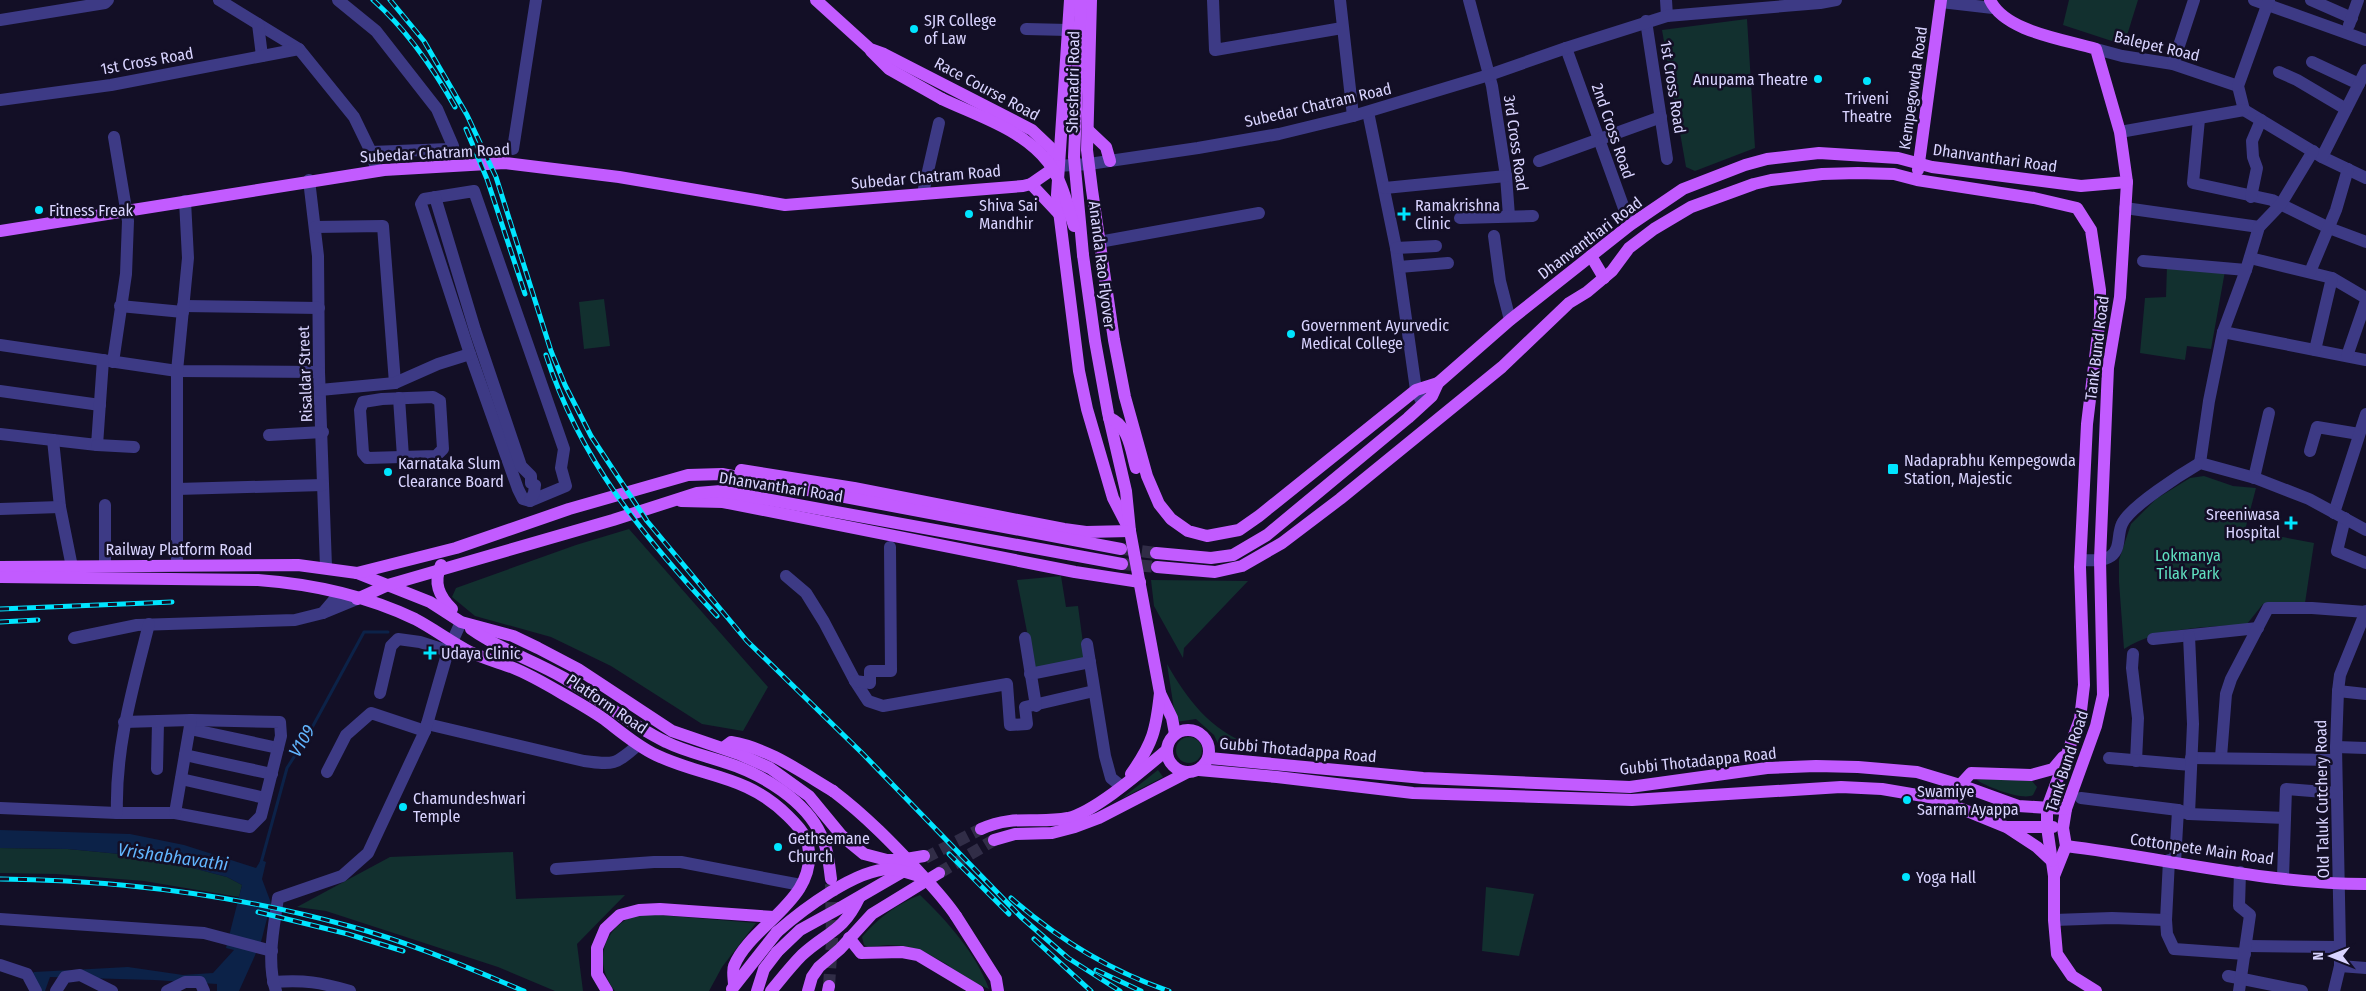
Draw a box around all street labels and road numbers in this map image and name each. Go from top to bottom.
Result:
street label: Kempegowda Road [1895,25,1931,151]
street label: Balepet Road [2112,27,2202,65]
street label: Sheshadri Road [1063,31,1083,133]
street label: 1st Cross Road [1656,39,1690,135]
street label: 1st Cross Road [99,43,195,79]
street label: Race Course Road [931,53,1043,125]
street label: Subedar Chatram Road [1243,79,1393,131]
street label: 2nd Cross Road [1588,81,1638,181]
street label: 3rd Cross Road [1500,94,1532,192]
street label: Subedar Chatram Road [360,140,510,166]
street label: Dhanvanthari Road [1932,140,2058,176]
street label: Subedar Chatram Road [850,161,1002,193]
street label: Dhanvanthari Road [1534,193,1646,283]
street label: Ananda Rao Flyover [1085,200,1119,330]
street label: Tank Bund Road [2081,295,2113,401]
street label: Risaldar Street [294,325,316,423]
street label: Dhanvanthari Road [718,468,844,506]
street label: Railway Platform Road [106,540,252,559]
street label: Platform Road [563,670,651,738]
street label: Tank Bund Road [2042,708,2092,814]
street label: Old Taluk Cutchery Road [2311,720,2333,878]
street label: Gubbi Thotadappa Road [1219,734,1377,766]
street label: Gubbi Thotadappa Road [1619,743,1777,779]
street label: Cottonpete Main Road [2129,830,2275,868]

